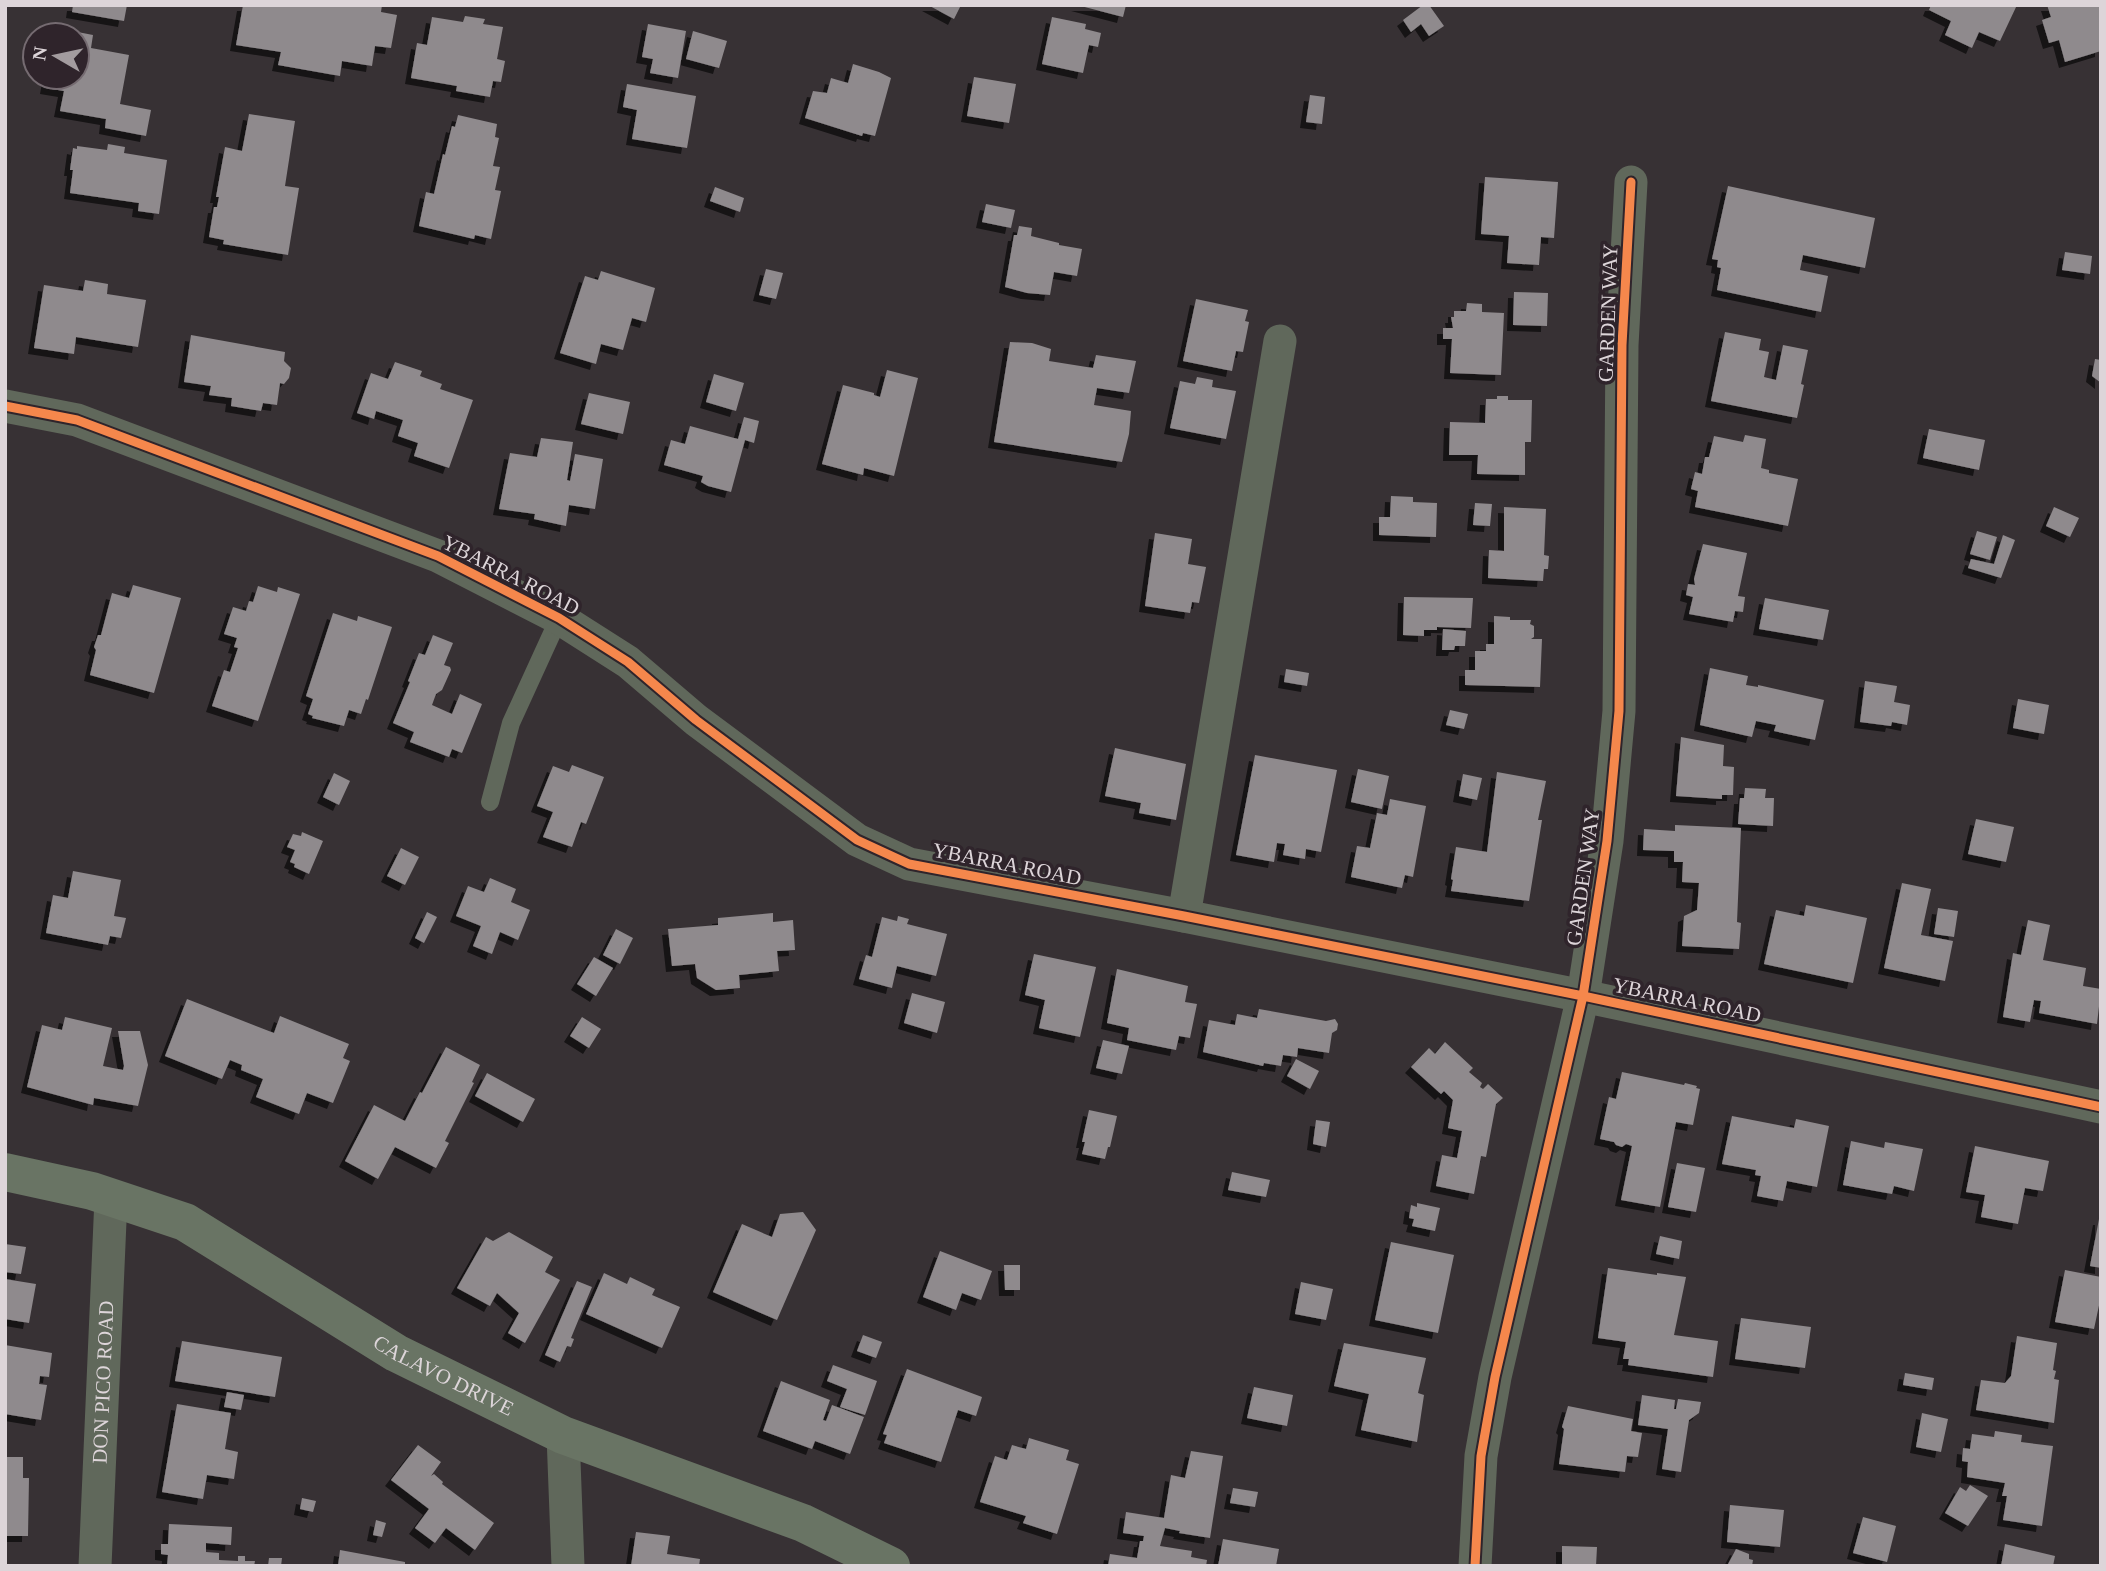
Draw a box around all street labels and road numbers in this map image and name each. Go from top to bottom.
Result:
street label: GARDEN WAY [1594,243,1622,383]
street label: YBARRA ROAD [438,530,584,620]
street label: GARDEN WAY [1561,807,1605,947]
street label: YBARRA ROAD [931,838,1083,890]
street label: YBARRA ROAD [1611,973,1763,1027]
street label: DON PICO ROAD [87,1300,119,1464]
street label: CALAVO DRIVE [369,1330,518,1421]

